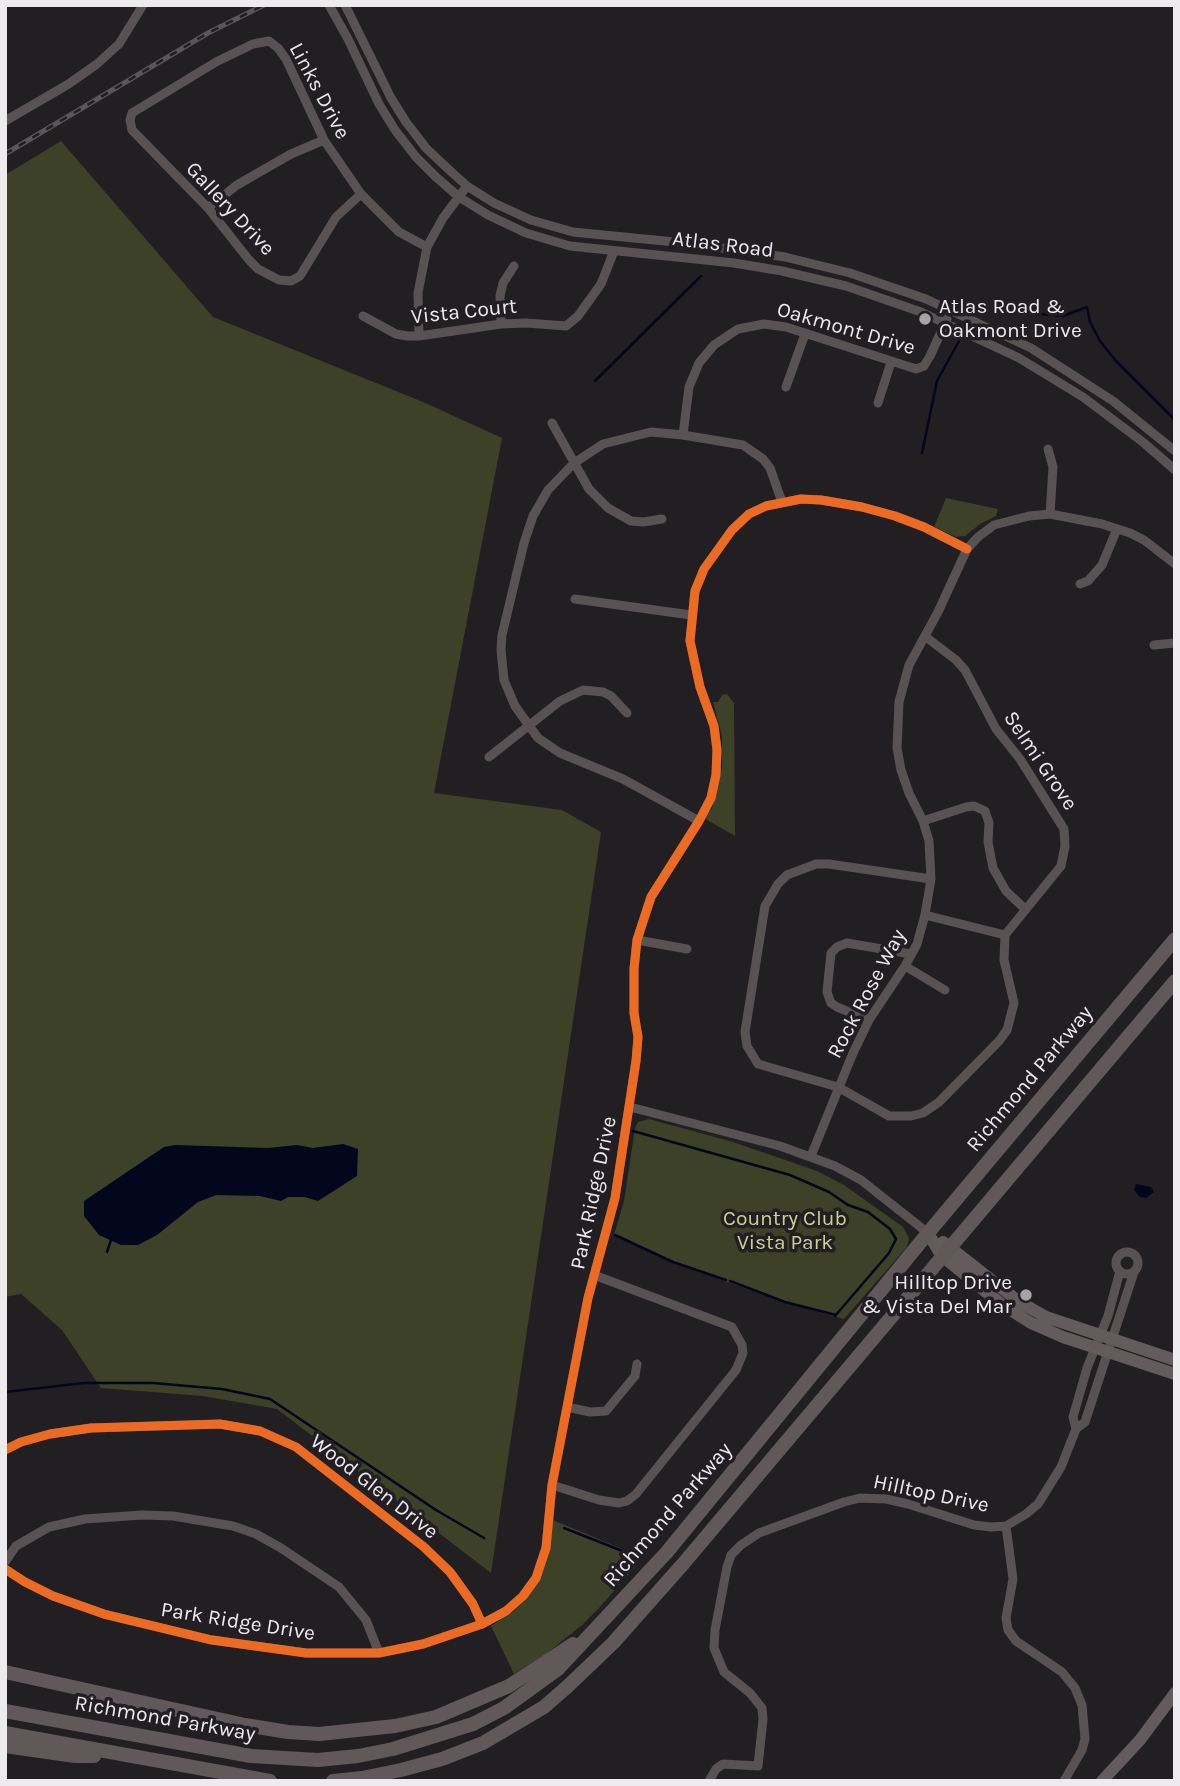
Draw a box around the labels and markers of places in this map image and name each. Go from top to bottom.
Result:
place label: Atlas Road & Oakmont Drive [939,294,1082,344]
marker: Atlas Road & Oakmont Drive [917,311,933,327]
place label: Hilltop Drive & Vista Del Mar [862,1270,1012,1320]
marker: Hilltop Drive & Vista Del Mar [1018,1287,1034,1303]

